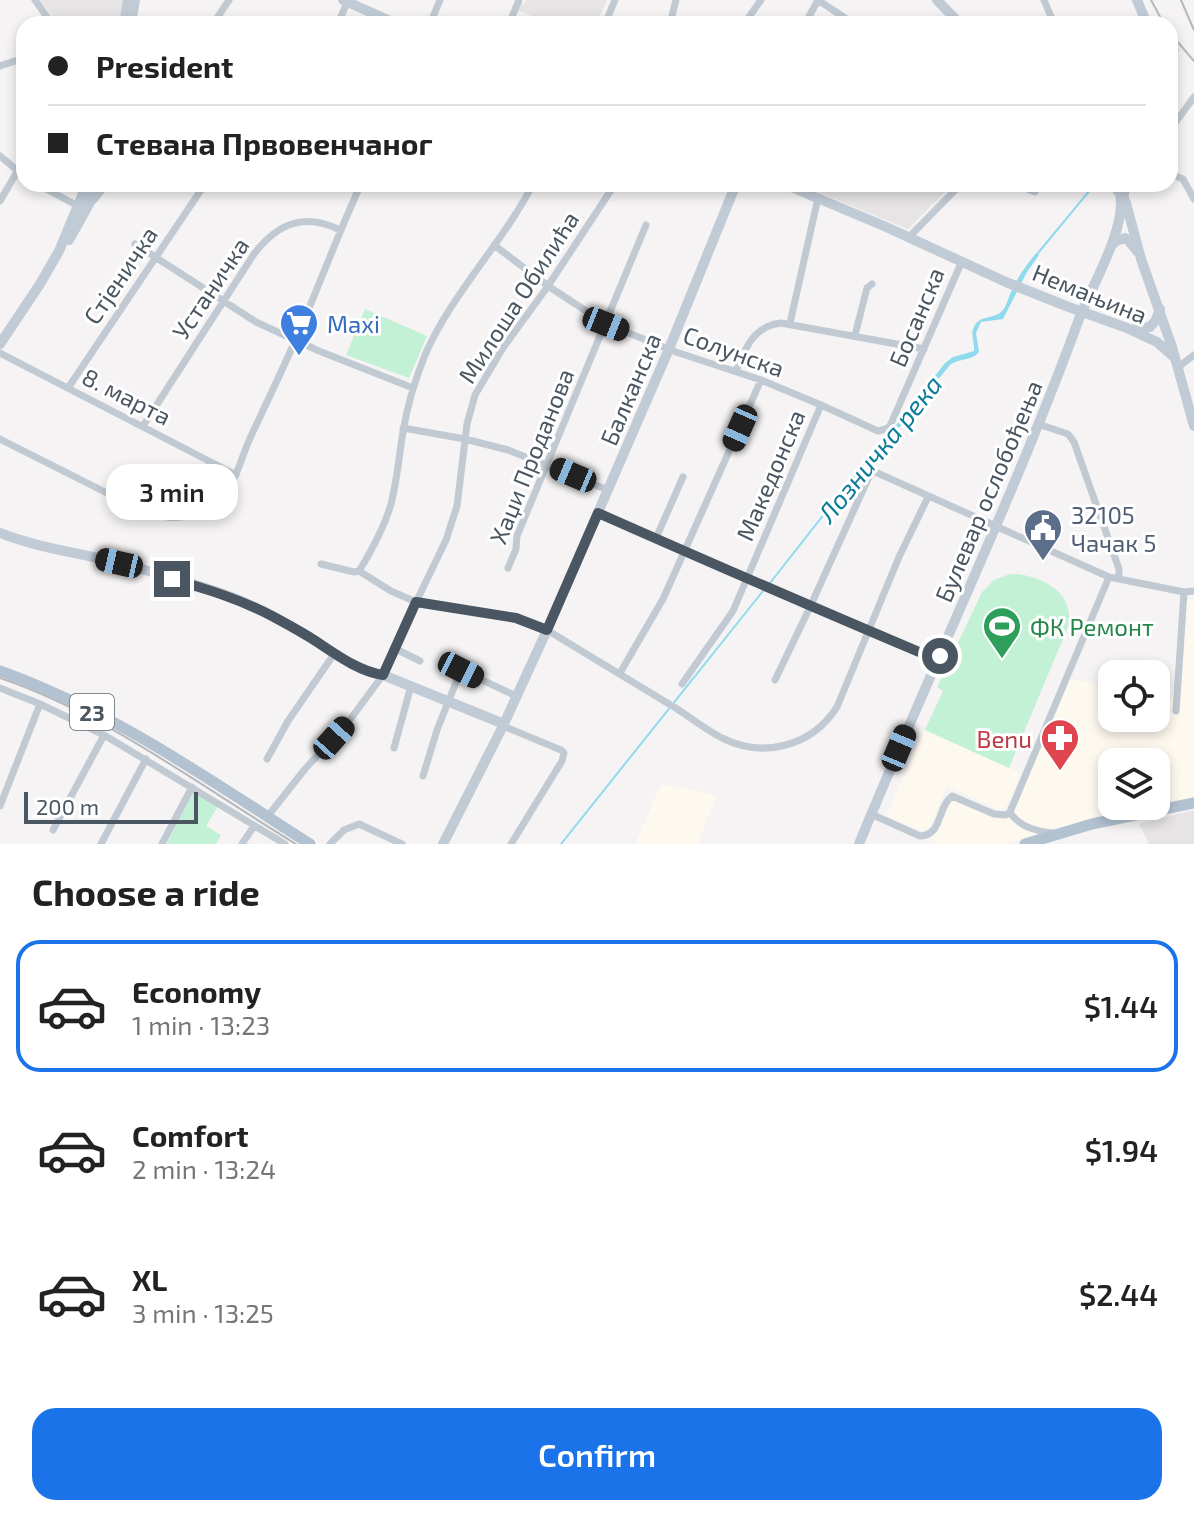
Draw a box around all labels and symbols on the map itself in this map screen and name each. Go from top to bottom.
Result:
street label: Милоша Обилића [452,206,584,388]
street label: Стјеничка [77,221,163,329]
street label: Устаничка [165,232,255,344]
street label: Немањина [1029,257,1151,329]
street label: Босанска [882,263,950,371]
supermarket icon: Maxi [278,302,320,357]
car [579,304,633,344]
place label: Maxi [327,309,380,338]
street label: Солунска [679,319,788,384]
street label: Балканска [593,329,667,449]
street label: 8. марта [78,361,176,431]
street label: Хаџи Проданова [483,364,579,548]
water label: Лозничка река [810,368,948,529]
street label: Булевар ослобођења [928,376,1049,607]
car [719,401,761,455]
street label: Македонска [729,405,811,545]
car [546,455,600,495]
callout: 3 min [106,463,238,519]
place label: 32105 Чачак 5 [1071,500,1156,557]
public building icon: 32105 Чачак 5 [1022,507,1064,562]
car [93,546,145,580]
route end [154,561,190,597]
sports icon: ФК Ремонт [981,605,1023,660]
place label: ФК Ремонт [1030,612,1154,641]
route start [922,638,958,674]
car [434,648,488,692]
road number: 23 [70,694,114,730]
car [309,712,359,764]
pharmacy icon: Benu [1039,717,1081,772]
car [879,721,919,775]
place label: Benu [977,724,1032,753]
scale bar [24,788,198,824]

